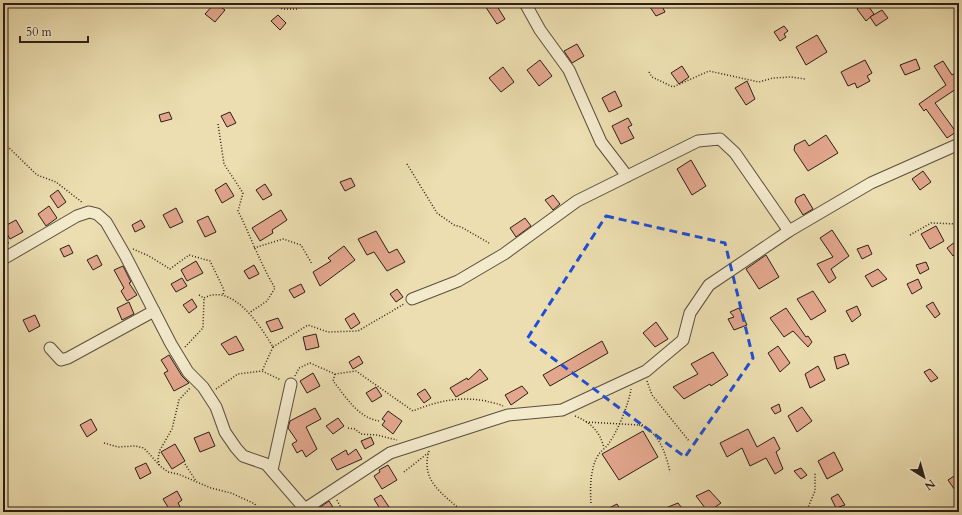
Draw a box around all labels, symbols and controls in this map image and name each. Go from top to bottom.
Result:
scale bar [20,18,88,44]
text: 50 m [26,24,53,40]
north arrow [904,457,944,497]
text: N [921,476,938,494]

